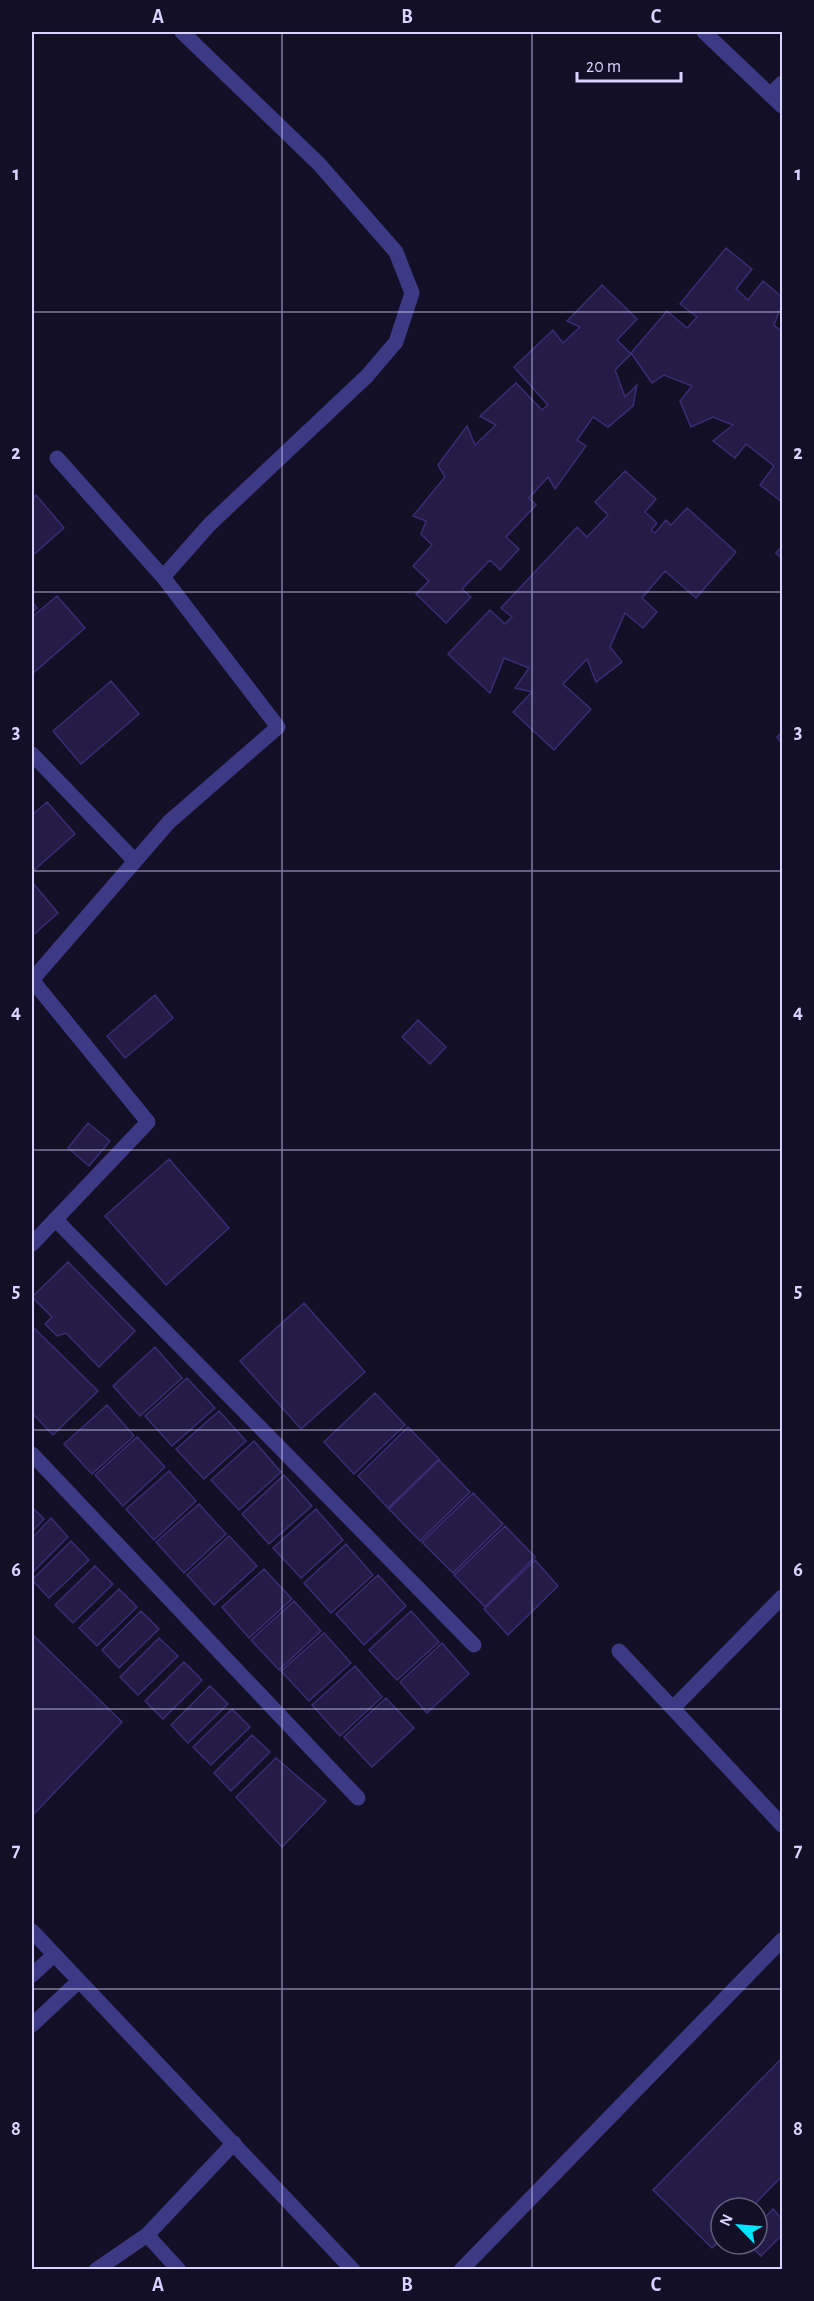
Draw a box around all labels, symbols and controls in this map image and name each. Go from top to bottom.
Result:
text: A [152,7,164,27]
text: B [401,7,413,27]
text: C [651,7,662,27]
scale bar [577,45,680,83]
text: 20 m [586,58,621,76]
text: 1 [12,164,20,184]
text: 1 [794,164,802,184]
text: 2 [11,443,21,463]
text: 2 [793,443,803,463]
text: 3 [12,722,20,742]
text: 3 [794,722,802,742]
text: 4 [11,1002,21,1022]
text: 4 [793,1002,803,1022]
text: 5 [12,1281,20,1301]
text: 5 [794,1281,802,1301]
text: 6 [11,1560,21,1580]
text: 6 [793,1560,803,1580]
text: 7 [12,1840,21,1860]
text: 7 [794,1840,803,1860]
text: 8 [11,2119,21,2139]
text: 8 [793,2119,803,2139]
north arrow [709,2196,769,2256]
text: N [717,2212,736,2229]
text: A [152,2275,164,2295]
text: B [401,2275,413,2295]
text: C [651,2275,662,2295]

